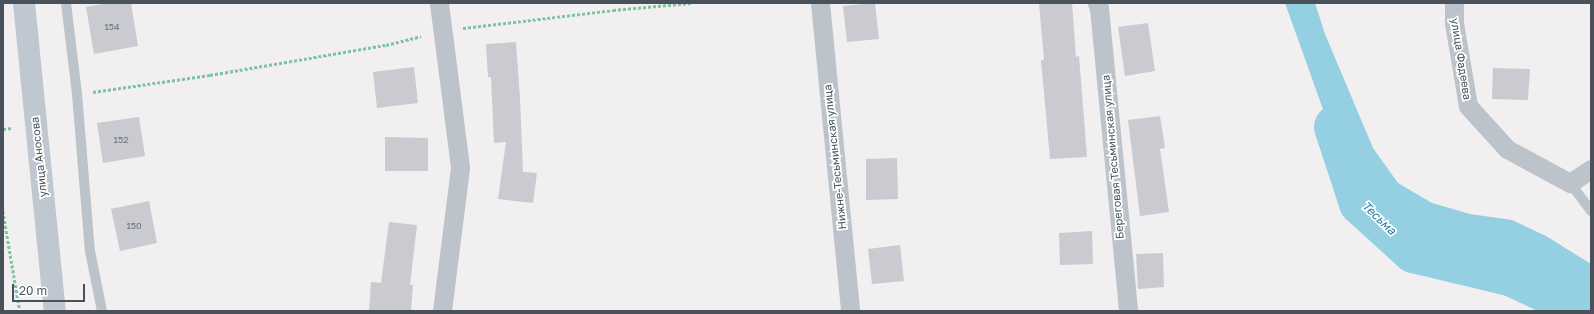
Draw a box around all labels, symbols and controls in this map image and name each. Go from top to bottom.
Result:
street label: улица Фадеева [1448,17,1474,101]
house number: 154 [104,22,120,32]
street label: Береговая Тесьминская улица [1099,74,1127,240]
street label: Нижне-Тесьминская улица [821,84,849,230]
street label: улица Аносова [28,116,50,198]
house number: 152 [114,135,128,145]
water label: Тесьма [1359,198,1399,238]
house number: 150 [126,221,142,231]
scale bar [14,276,87,302]
text: 20 m [19,283,47,298]

